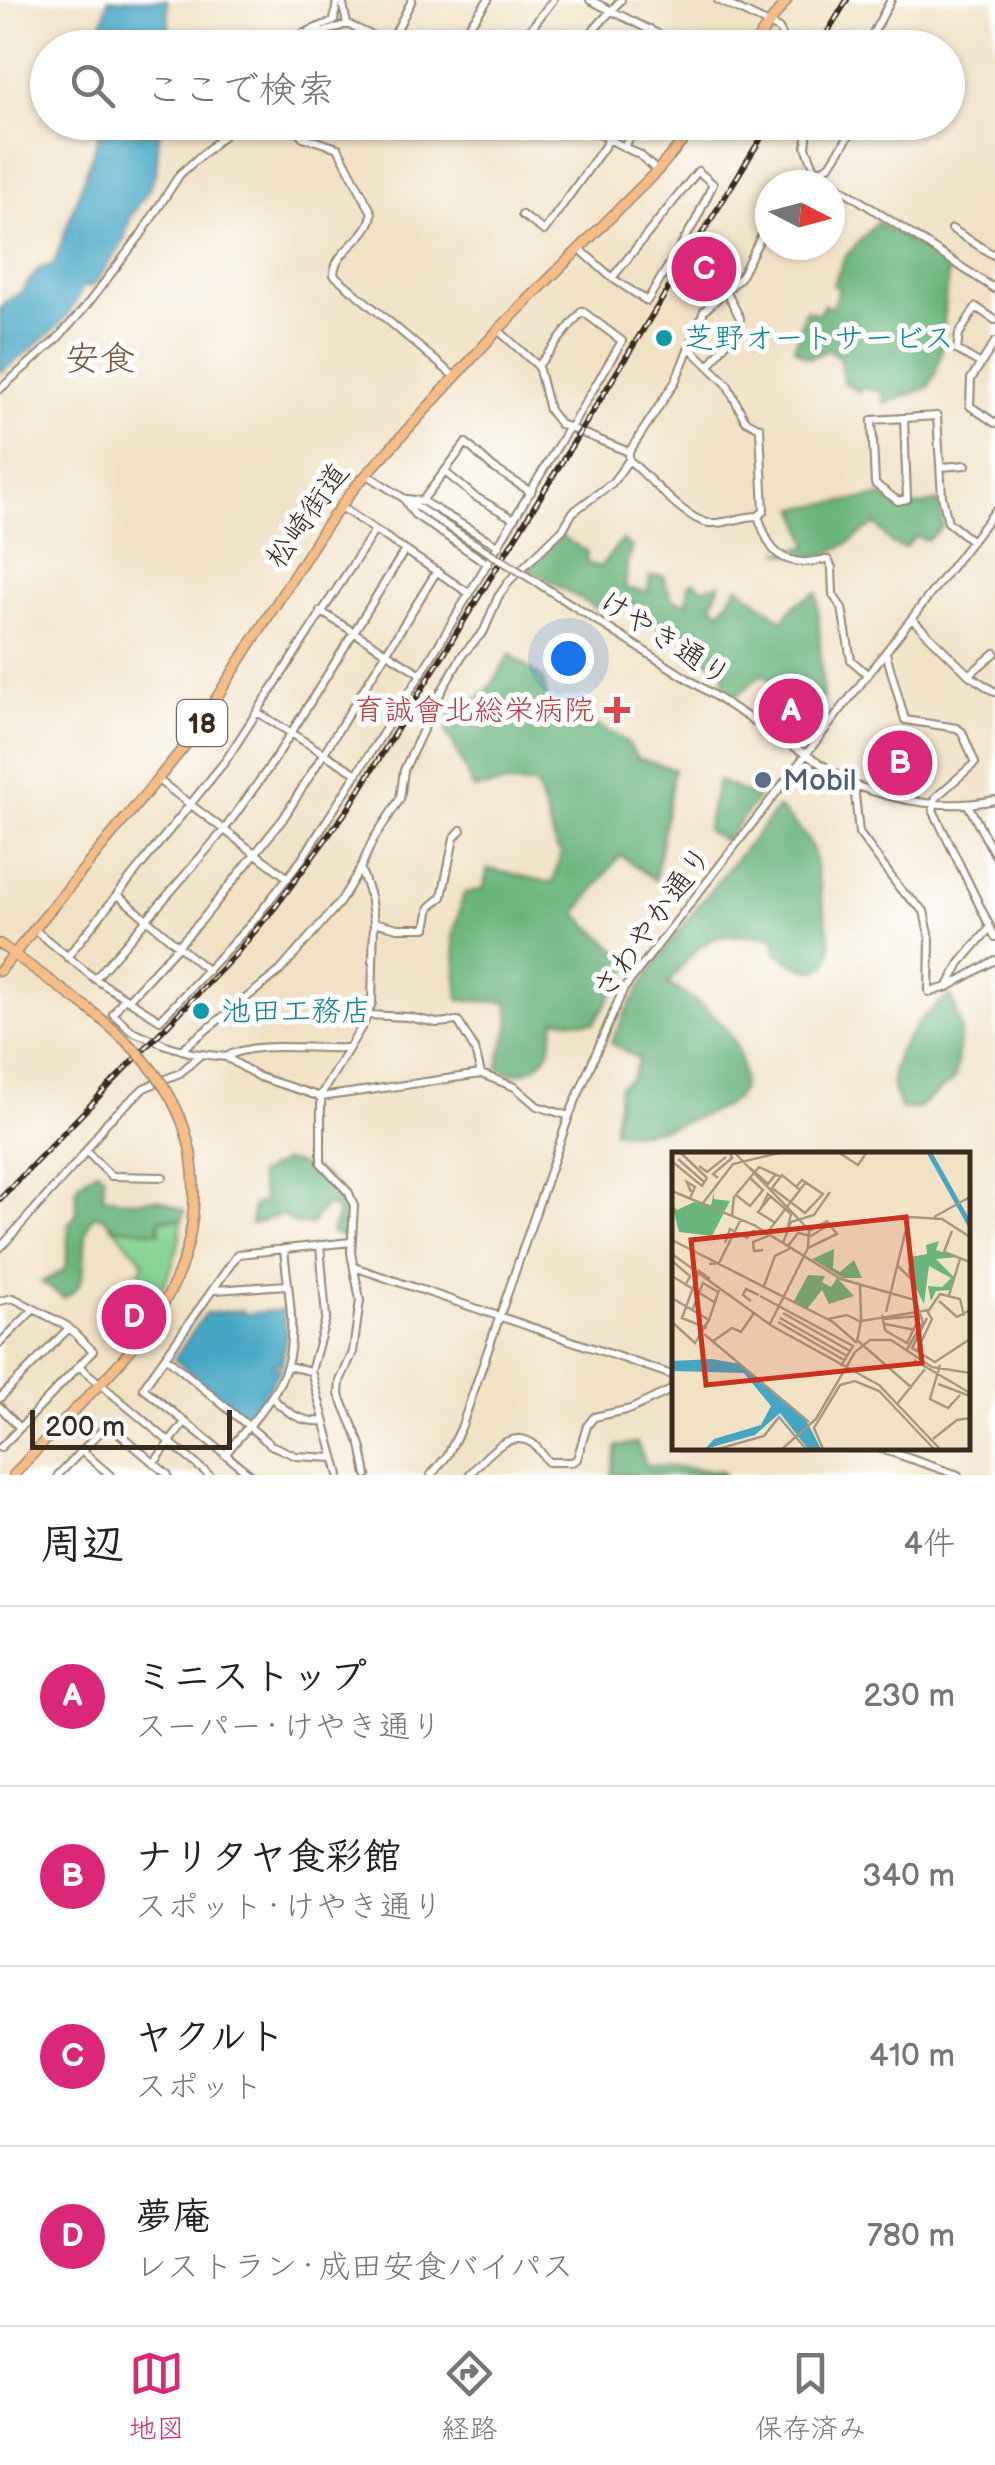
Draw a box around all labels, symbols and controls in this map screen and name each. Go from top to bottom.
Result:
search box [30,30,965,140]
icon: search [65,58,120,113]
text: ここで検索 [145,68,335,113]
north arrow [755,170,845,260]
pin: C [672,232,736,306]
place label: 芝野オートサービス [684,321,954,357]
marker: 芝野オートサービス [653,327,675,349]
district label: 安食 [65,338,135,381]
street label: 松崎街道 [259,456,357,575]
street label: けやき通り [592,583,737,695]
your location [543,633,594,684]
pin: A [758,674,824,748]
place label: 育誠會北総栄病院 [354,693,594,729]
marker: 育誠會北総栄病院 [604,697,630,723]
road number: 18 [177,700,227,746]
pin: B [868,726,932,800]
place label: Mobil [783,763,857,799]
marker: Mobil [752,769,774,791]
street label: さわやか通り [585,839,720,1006]
place label: 池田工務店 [221,994,371,1030]
marker: 池田工務店 [190,1000,212,1022]
inset map [672,1152,970,1450]
pin: D [102,1280,166,1354]
scale bar [30,1405,232,1450]
text: 200 m [45,1411,125,1444]
text: 周辺 [40,1520,124,1571]
text: 4件 [903,1525,955,1564]
text: ミニストップ [135,1655,367,1700]
text: A [63,1677,82,1716]
text: 230 m [863,1677,955,1716]
text: スーパー · けやき通り [135,1708,443,1747]
text: ナリタヤ食彩館 [135,1835,401,1880]
text: B [61,1857,84,1896]
text: 340 m [862,1857,955,1896]
text: スポット · けやき通り [135,1888,444,1927]
text: ヤクルト [135,2015,285,2060]
text: C [61,2037,84,2076]
text: 410 m [869,2037,955,2076]
text: スポット [135,2068,263,2107]
text: 夢庵 [135,2195,211,2240]
text: D [61,2217,84,2256]
text: 780 m [867,2217,955,2256]
text: レストラン · 成田安食バイパス [135,2248,574,2287]
tab: 地図 [128,2346,185,2446]
tab: 経路 [441,2346,498,2446]
tab: 保存済み [754,2346,867,2446]

